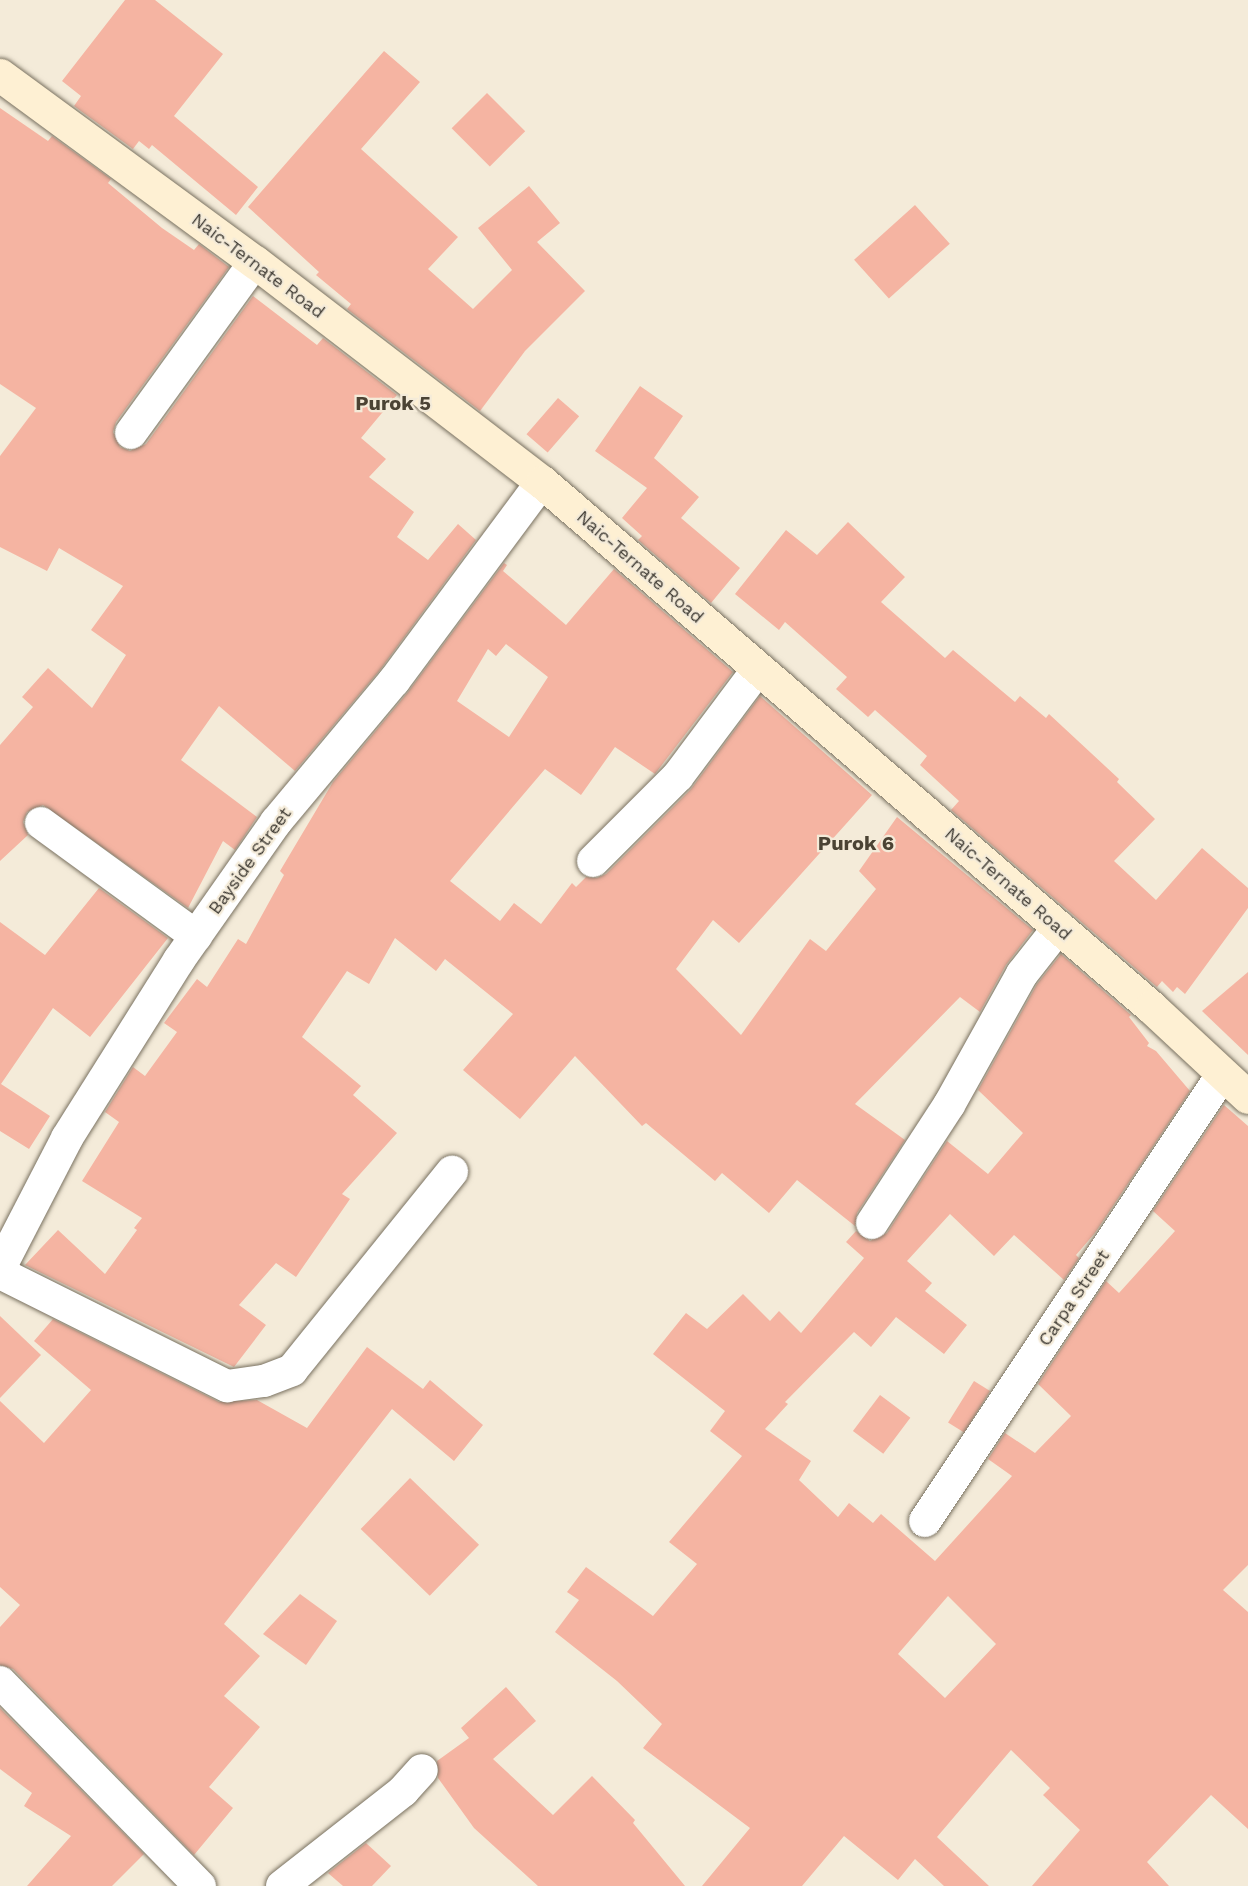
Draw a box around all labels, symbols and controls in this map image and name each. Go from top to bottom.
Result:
street label: Naic-Ternate Road [187,209,329,323]
district label: Purok 5 [355,391,431,415]
street label: Naic-Ternate Road [572,506,708,628]
street label: Bayside Street [204,803,296,919]
street label: Naic-Ternate Road [940,823,1076,945]
district label: Purok 6 [818,831,894,855]
street label: Carpa Street [1034,1246,1114,1350]

